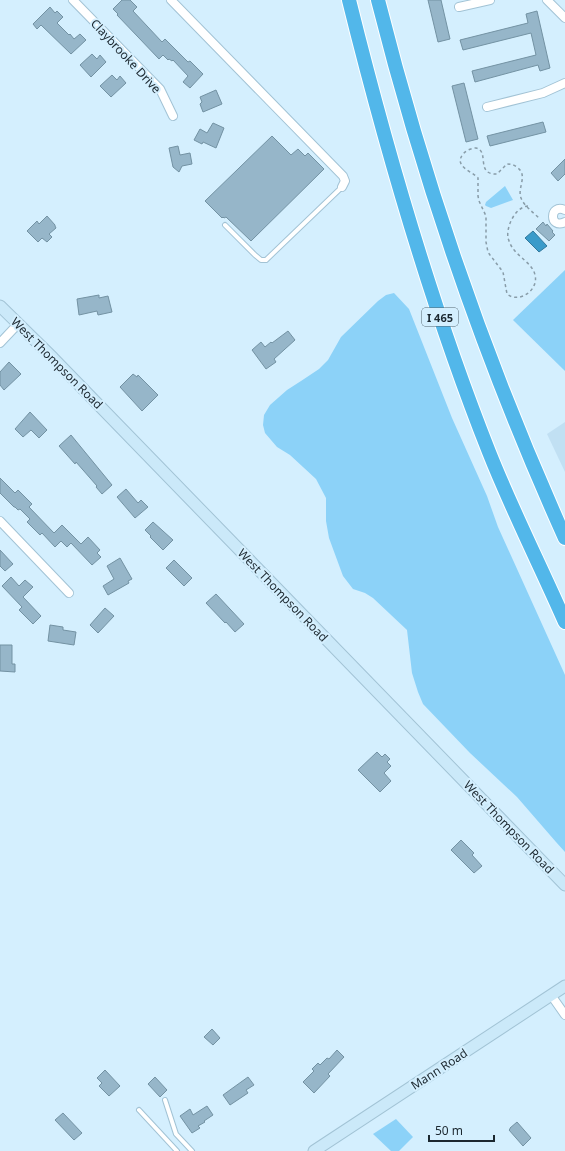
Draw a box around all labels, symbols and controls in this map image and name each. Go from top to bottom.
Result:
street label: Claybrooke Drive [87,15,165,97]
road number: I 465 [422,308,458,326]
street label: West Thompson Road [7,313,107,413]
street label: West Thompson Road [234,545,332,645]
street label: West Thompson Road [460,777,558,877]
street label: Mann Road [407,1044,471,1094]
scale bar [429,1117,494,1143]
text: 50 m [435,1122,463,1139]

